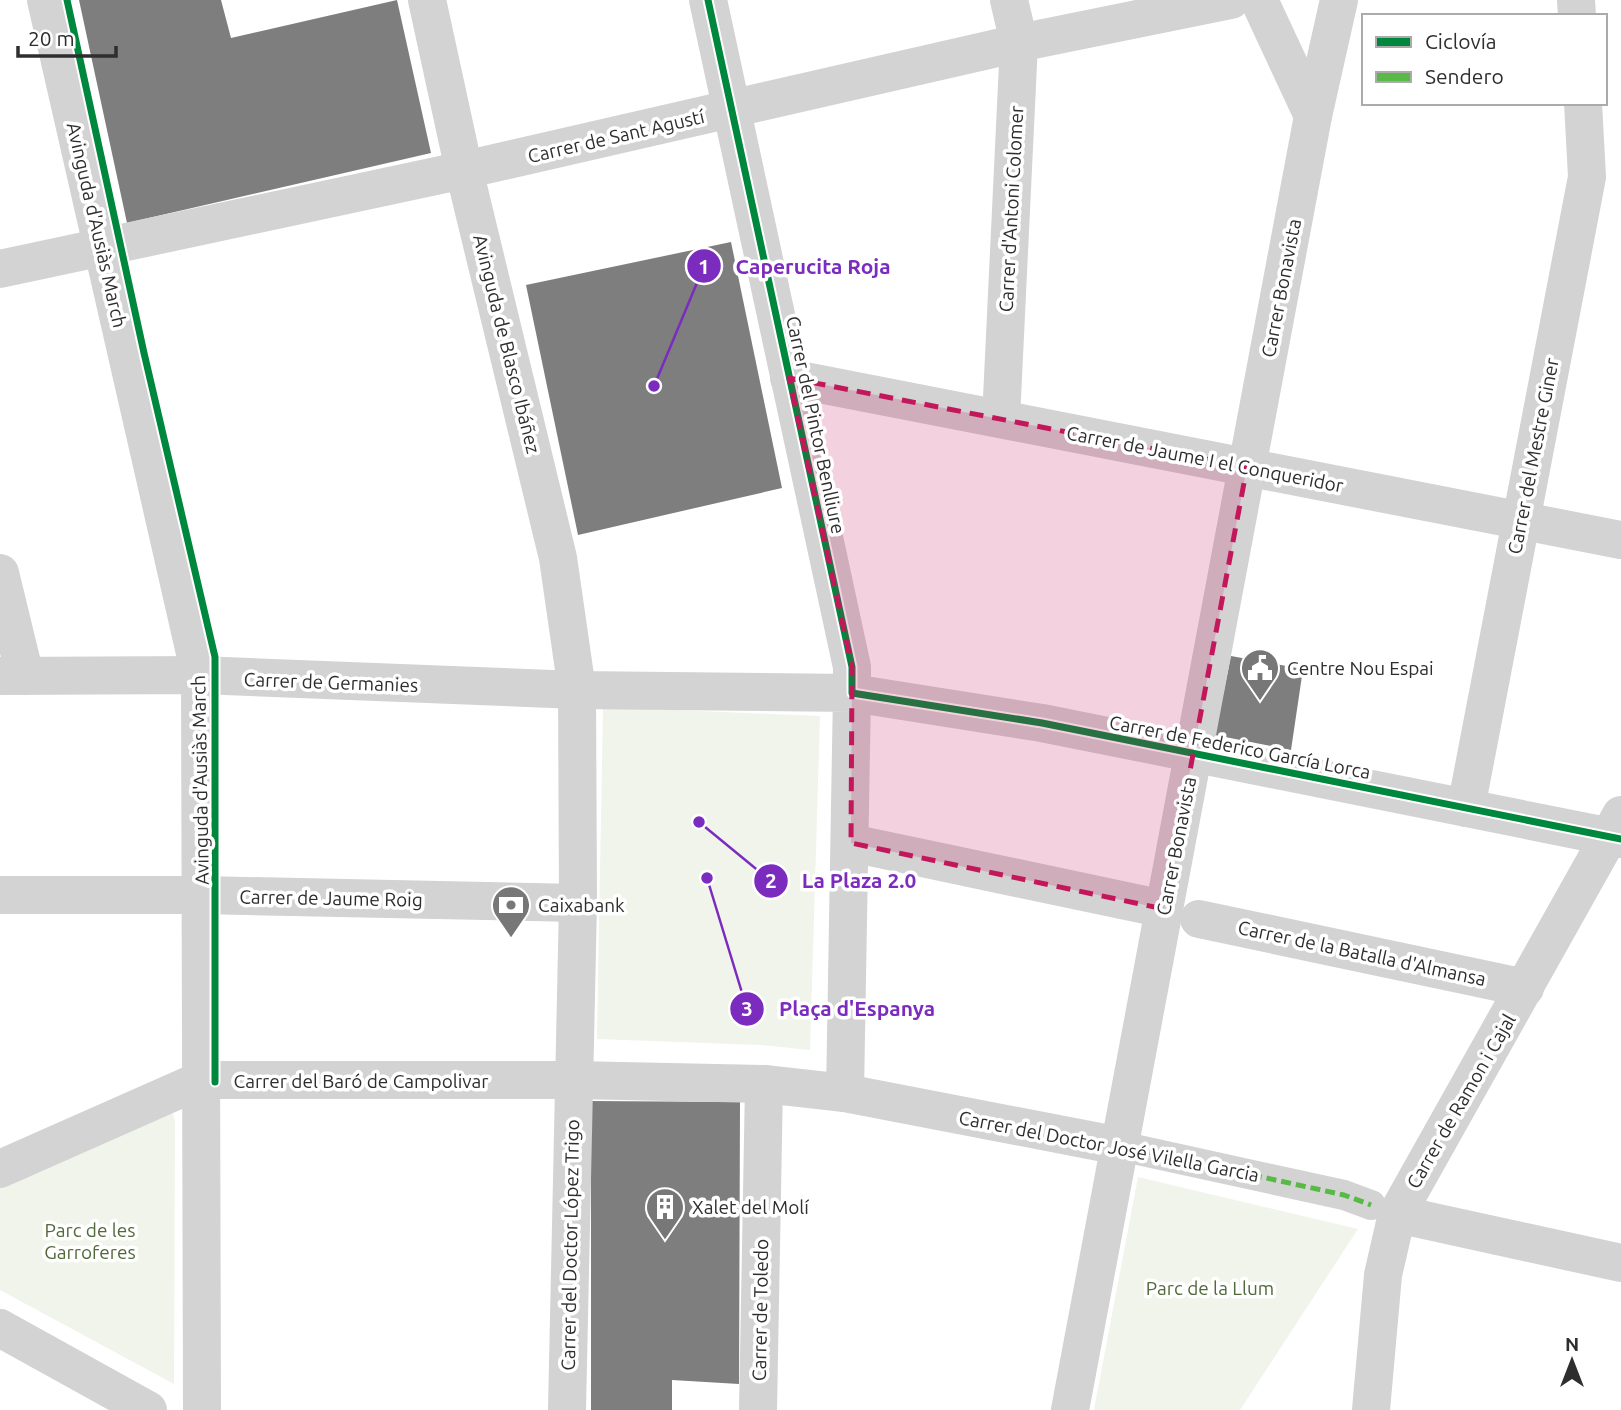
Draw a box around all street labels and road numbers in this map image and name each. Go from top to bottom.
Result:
street label: Carrer de Sant Agustí [526,105,707,167]
street label: Carrer d'Antoni Colomer [995,105,1027,313]
street label: Avinguda d'Ausiàs March [63,120,131,330]
street label: Carrer Bonavista [1257,217,1305,359]
street label: Avinguda de Blasco Ibáñez [469,232,545,456]
street label: Carrer del Pintor Benlliure [782,314,850,536]
street label: Carrer del Mestre Giner [1503,356,1563,556]
street label: Carrer de Jaume I el Conqueridor [1065,421,1345,497]
street label: Carrer de Germanies [243,668,419,696]
street label: Avinguda d'Ausiàs March [187,675,213,885]
street label: Carrer de Federico García Lorca [1108,711,1372,783]
street label: Carrer Bonavista [1152,775,1200,917]
street label: Carrer de Jaume Roig [239,885,423,911]
street label: Carrer de la Batalla d'Almansa [1236,916,1488,990]
street label: Carrer de Ramon i Cajal [1402,1010,1520,1192]
street label: Carrer del Baró de Campolivar [233,1070,489,1092]
street label: Carrer del Doctor José Vilella Garcia [957,1106,1261,1186]
street label: Carrer del Doctor López Trigo [557,1119,583,1371]
street label: Carrer de Toledo [748,1239,772,1381]

